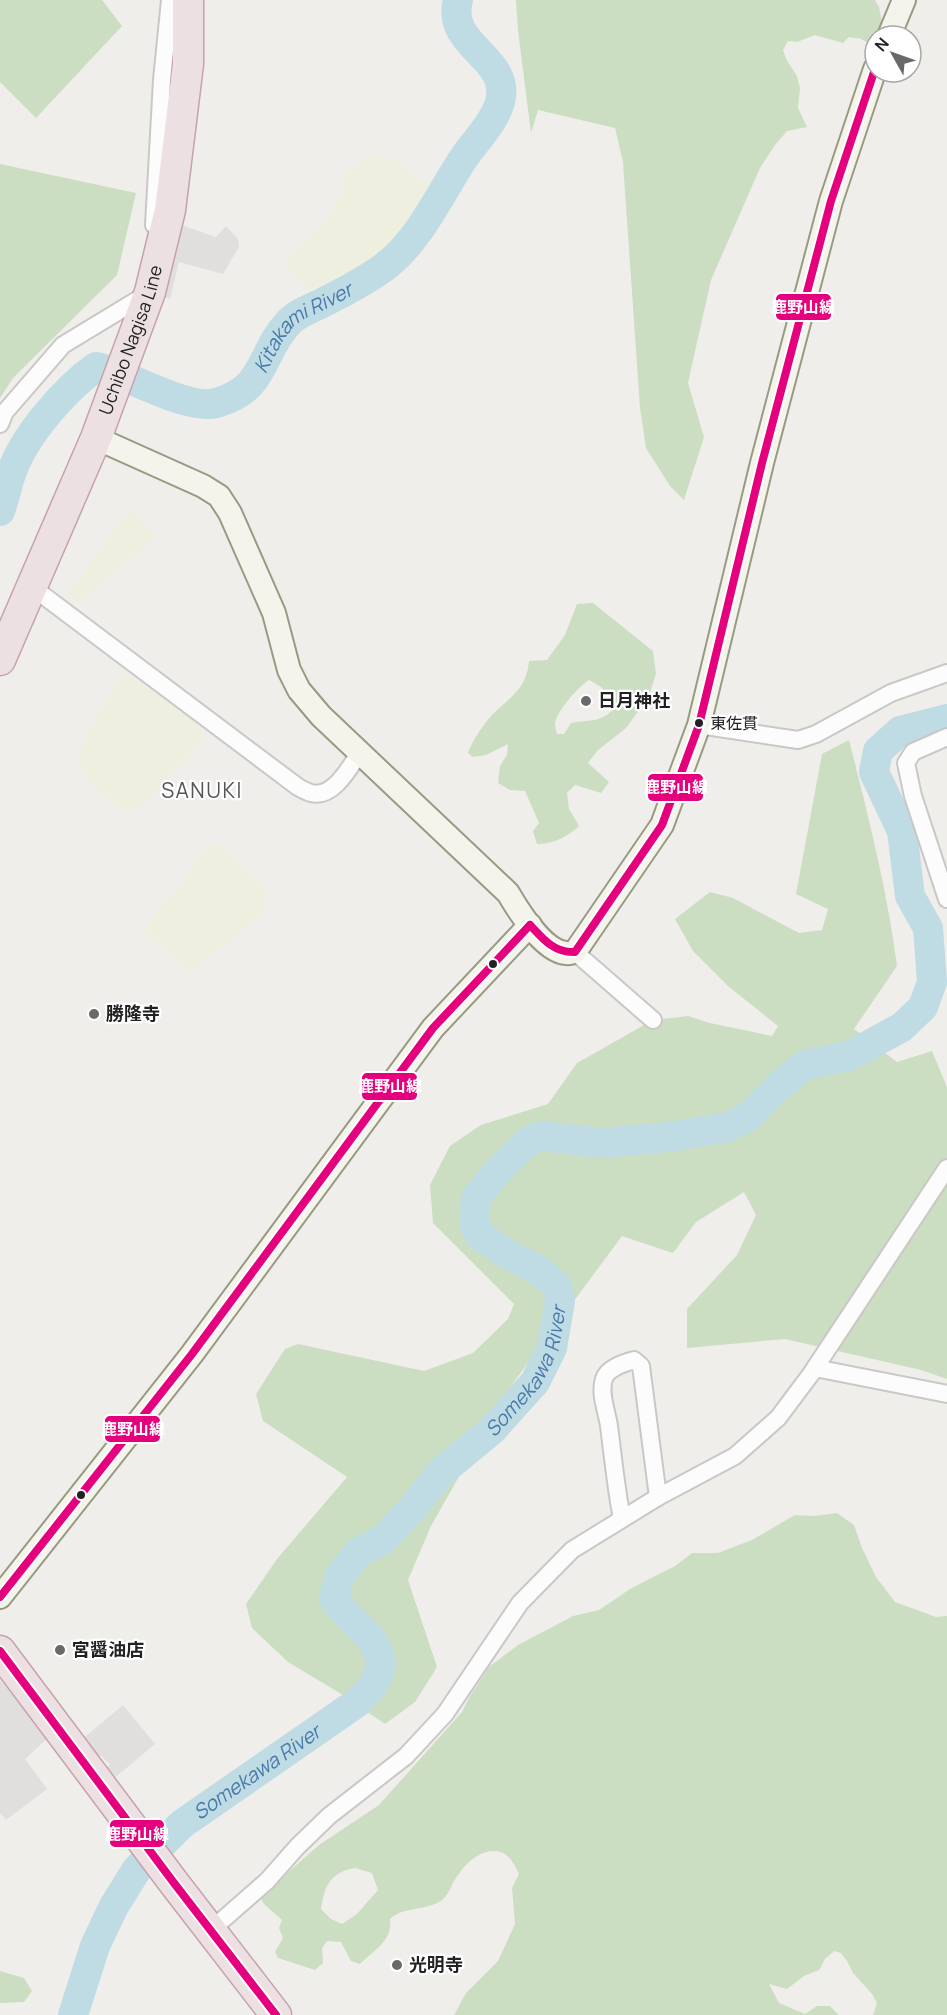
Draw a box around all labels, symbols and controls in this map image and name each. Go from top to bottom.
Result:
north arrow [863,24,923,84]
text: N [869,33,894,56]
street label: Uchibo Nagisa Line [93,263,167,418]
water label: Kitakami River [247,274,359,377]
line badge: 鹿野山線 [775,293,832,321]
text: 鹿野山線 [771,296,835,318]
place label: 日月神社 [598,688,670,712]
marker: 日月神社 [579,694,593,708]
place label: 東佐貫 [710,712,758,734]
marker: 東佐貫 [693,717,705,729]
line badge: 鹿野山線 [647,773,704,802]
district label: SANUKI [161,776,243,804]
text: 鹿野山線 [644,776,708,798]
unlabelled marker [487,958,499,970]
place label: 勝隆寺 [106,1001,160,1025]
marker: 勝隆寺 [87,1007,101,1021]
line badge: 鹿野山線 [361,1072,418,1101]
text: 鹿野山線 [358,1075,422,1097]
water label: Somekawa River [479,1301,572,1442]
line badge: 鹿野山線 [104,1415,161,1443]
text: 鹿野山線 [101,1418,165,1440]
unlabelled marker [75,1489,87,1501]
place label: 宮醤油店 [72,1637,144,1661]
marker: 宮醤油店 [53,1643,67,1657]
water label: Somekawa River [188,1716,328,1825]
line badge: 鹿野山線 [109,1819,165,1848]
text: 鹿野山線 [105,1823,169,1845]
place label: 光明寺 [409,1952,463,1976]
marker: 光明寺 [390,1958,404,1972]

